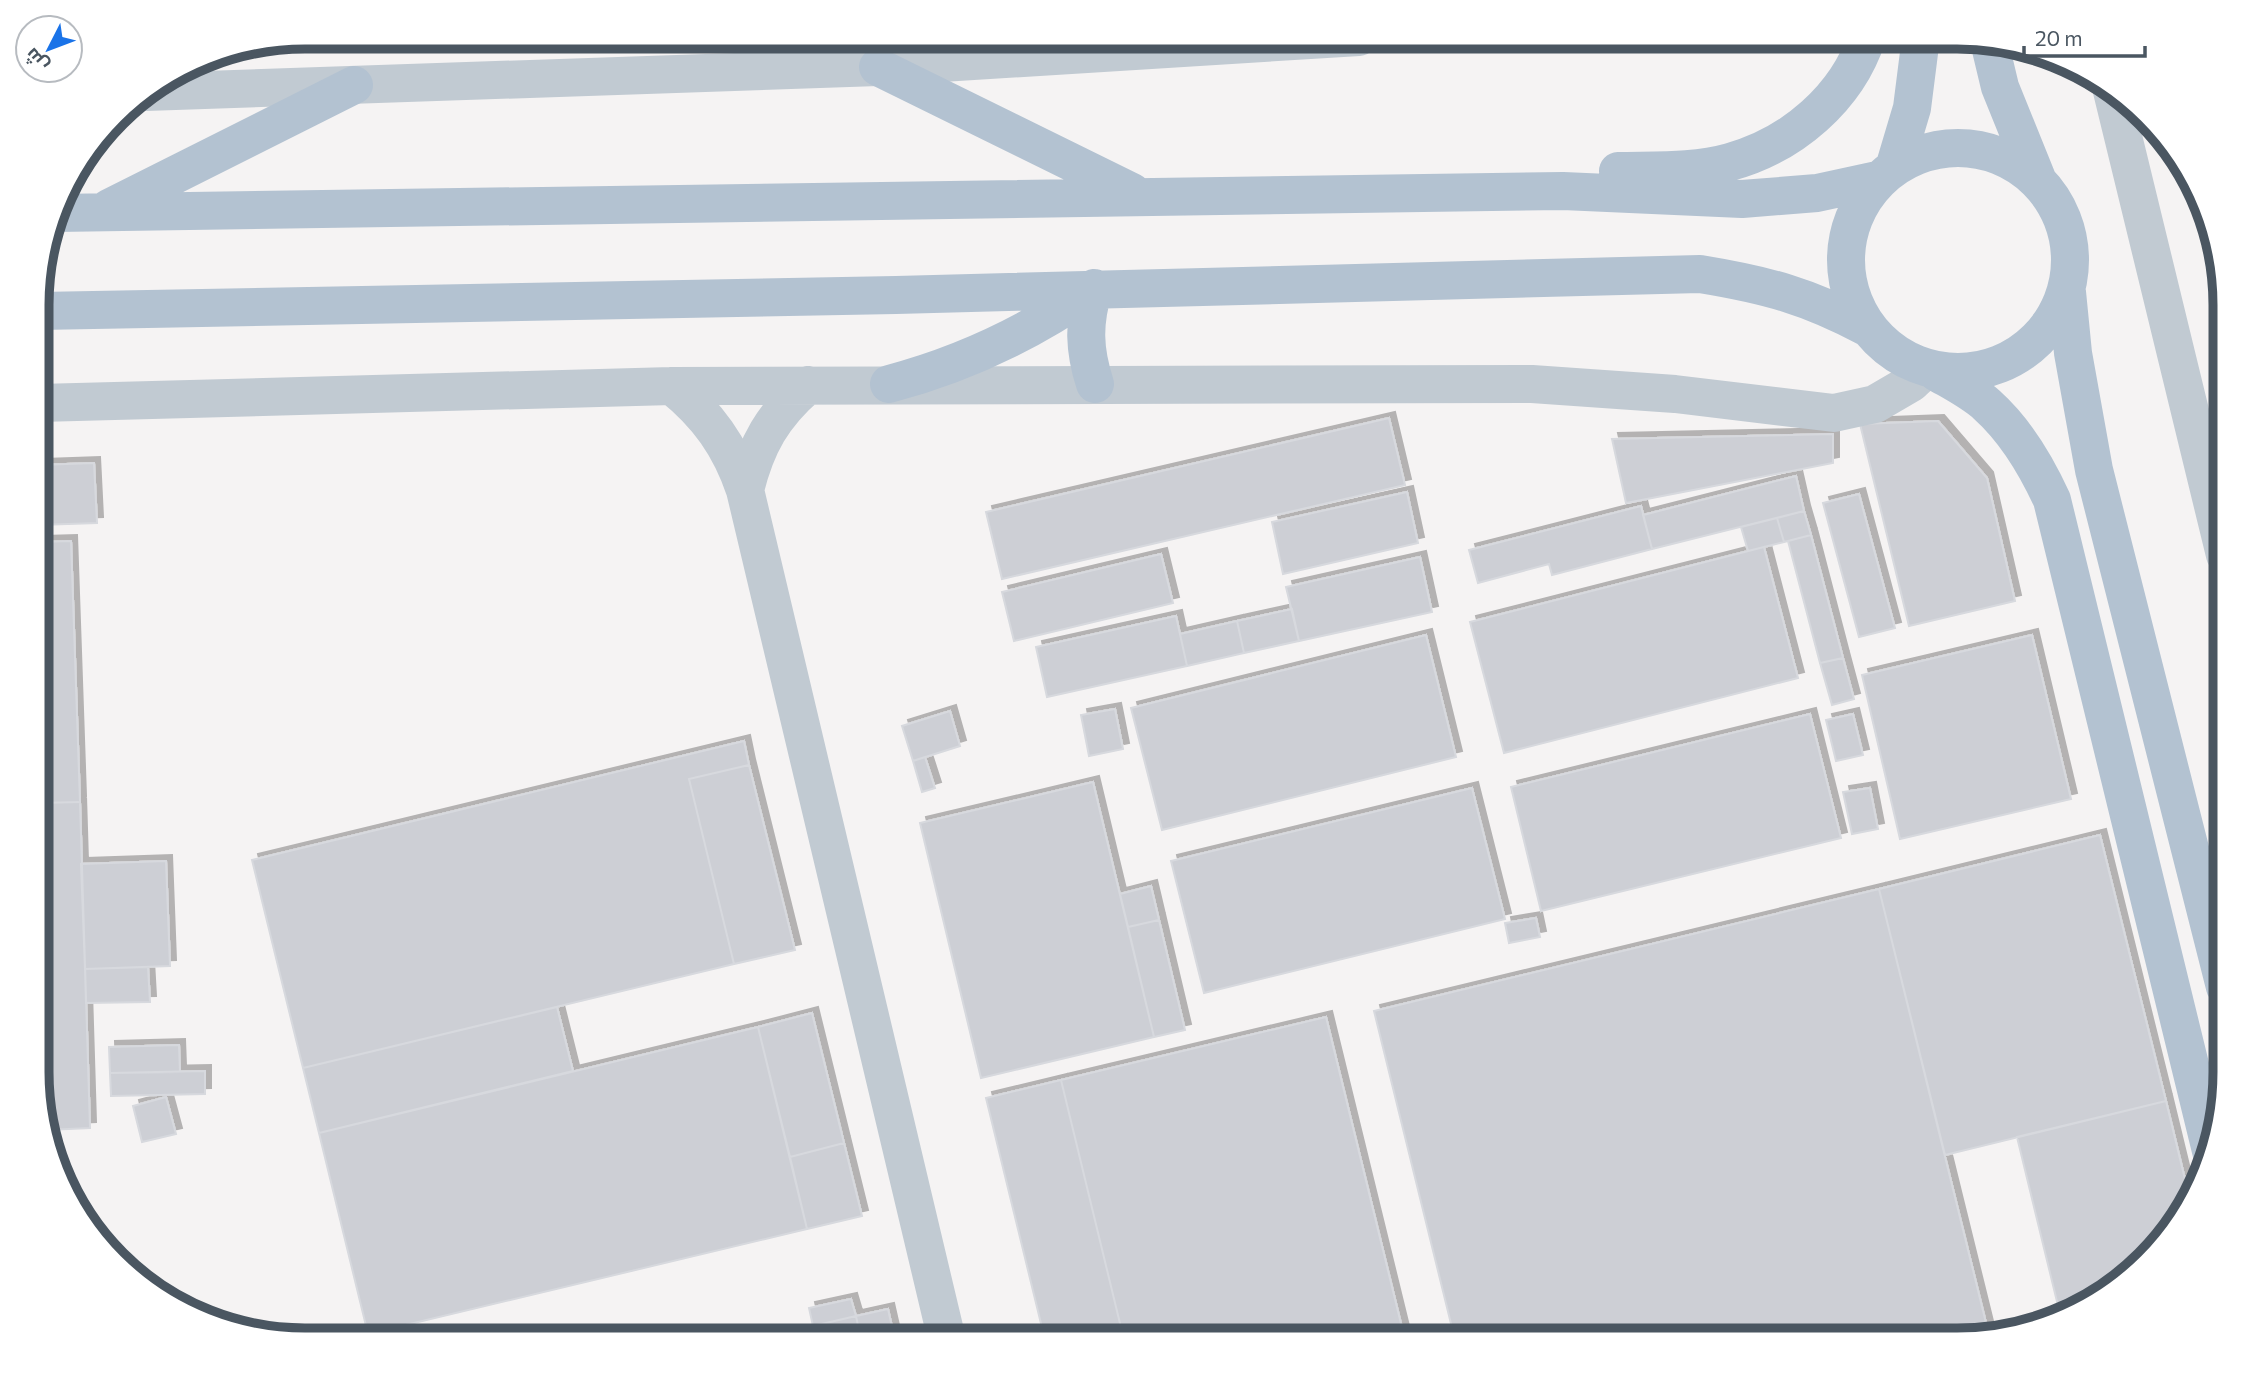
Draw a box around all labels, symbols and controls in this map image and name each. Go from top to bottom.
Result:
north arrow [14,14,84,84]
scale bar [2024,14,2145,58]
text: 20 m [2035,25,2083,50]
text: ش [19,43,53,77]

